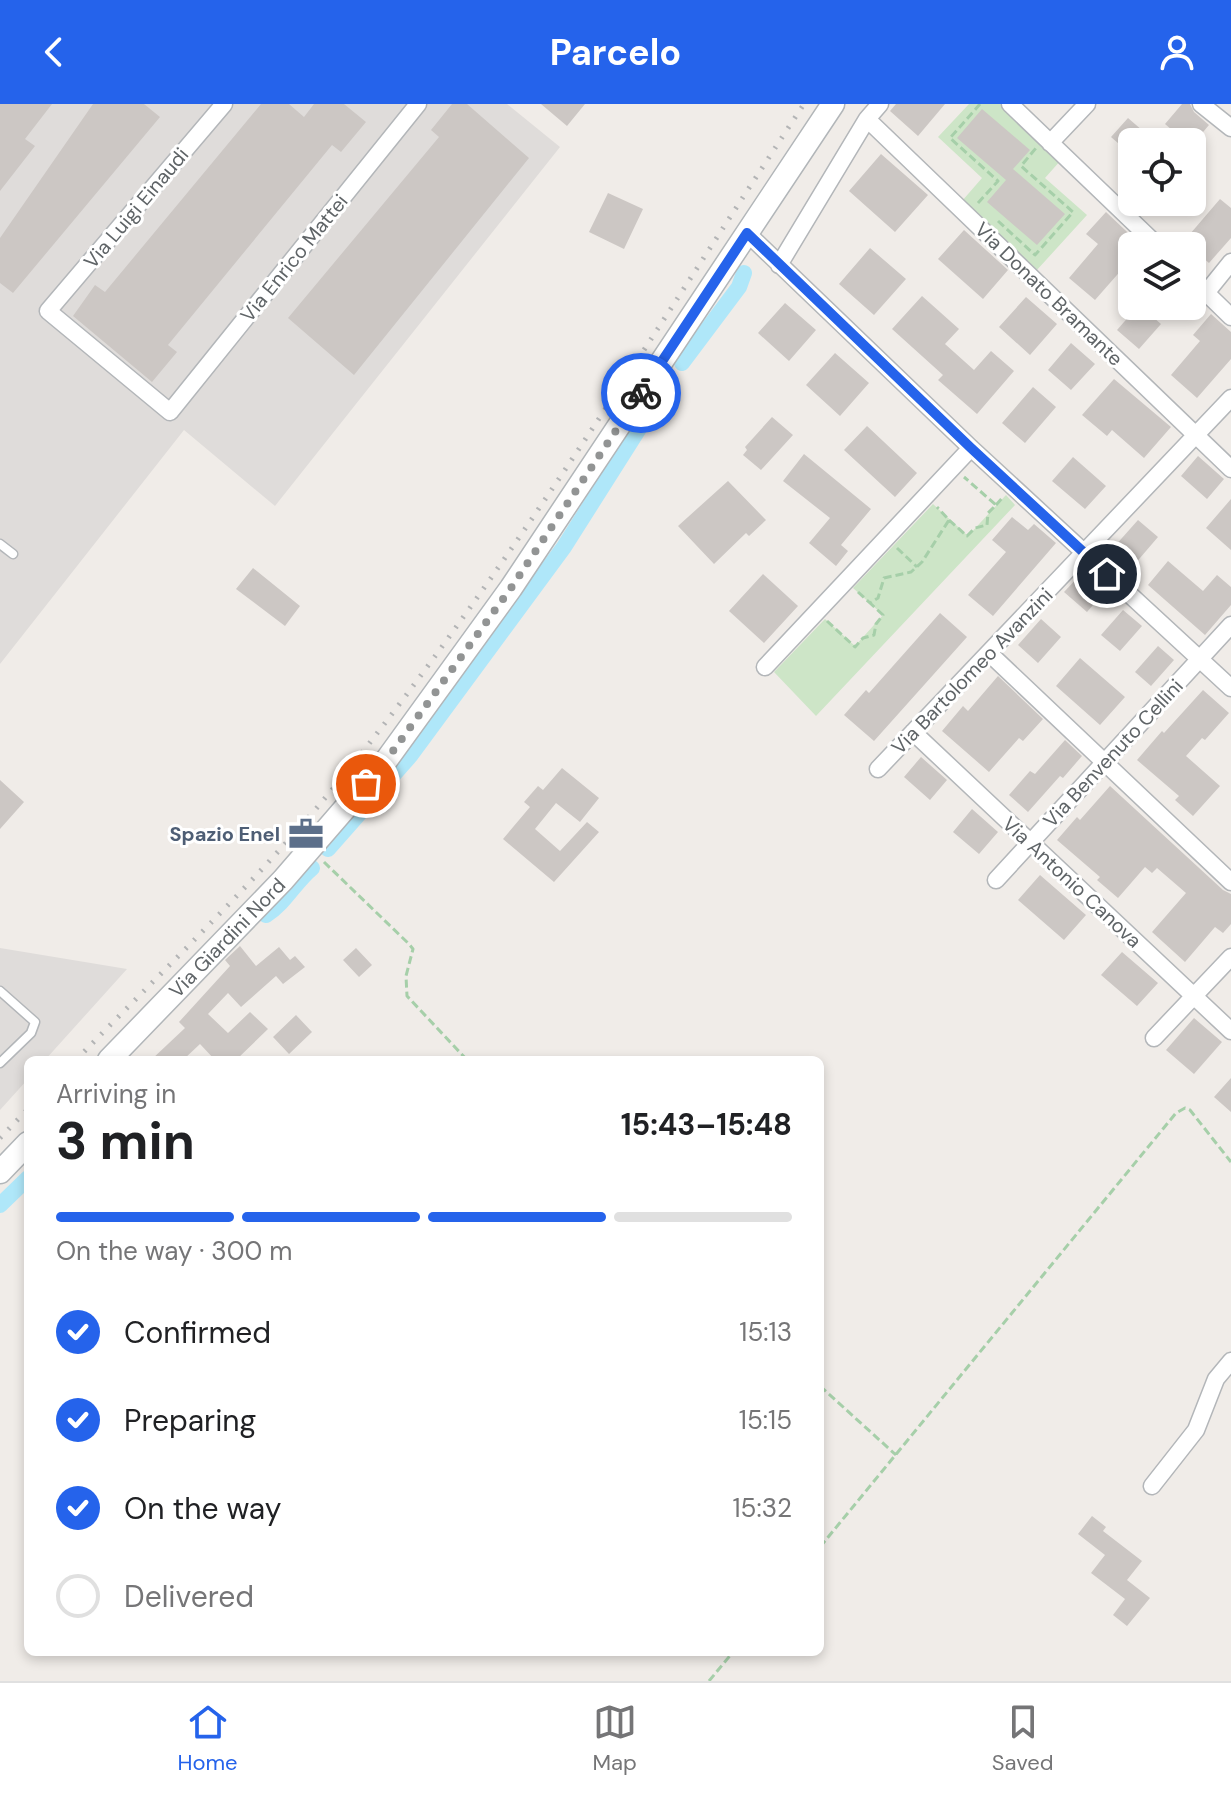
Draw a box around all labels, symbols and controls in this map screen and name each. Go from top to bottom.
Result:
text: Parcelo [550,29,681,76]
icon: back [32,30,76,74]
icon: person [1155,30,1199,74]
map controls [1118,128,1206,320]
button: locate [1118,128,1206,216]
street label: Via Luigi Einaudi [78,142,194,274]
street label: Via Enrico Mattei [235,189,353,327]
street label: Via Donato Bramante [969,216,1129,372]
button: layers [1118,232,1206,320]
courier [601,353,681,433]
icon: bike [619,371,663,415]
pin [1073,540,1141,608]
icon: home [1085,552,1129,596]
street label: Via Bartolomeo Avanzini [886,582,1058,760]
street label: Via Benvenuto Cellini [1037,673,1189,833]
pin [332,750,400,818]
icon: bag [344,762,388,806]
street label: Via Antonio Canova [997,811,1147,953]
office icon: Spazio Enel [287,815,325,853]
place label: Spazio Enel [170,821,280,847]
street label: Via Giardini Nord [163,872,291,1003]
text: Arriving in [56,1077,176,1111]
text: 15:43–15:48 [621,1105,792,1144]
text: 3 min [56,1107,195,1175]
text: On the way · 300 m [56,1234,292,1268]
icon: check [56,1310,100,1354]
text: Confirmed [124,1313,271,1352]
text: 15:13 [739,1315,792,1349]
icon: check [56,1398,100,1442]
text: Preparing [124,1401,256,1440]
text: 15:15 [739,1403,792,1437]
icon: check [56,1486,100,1530]
text: On the way [124,1489,281,1528]
text: 15:32 [732,1491,792,1525]
text: Delivered [124,1577,254,1616]
tab: Home [177,1700,238,1777]
tab: Map [593,1700,637,1777]
tab: Saved [992,1700,1054,1777]

